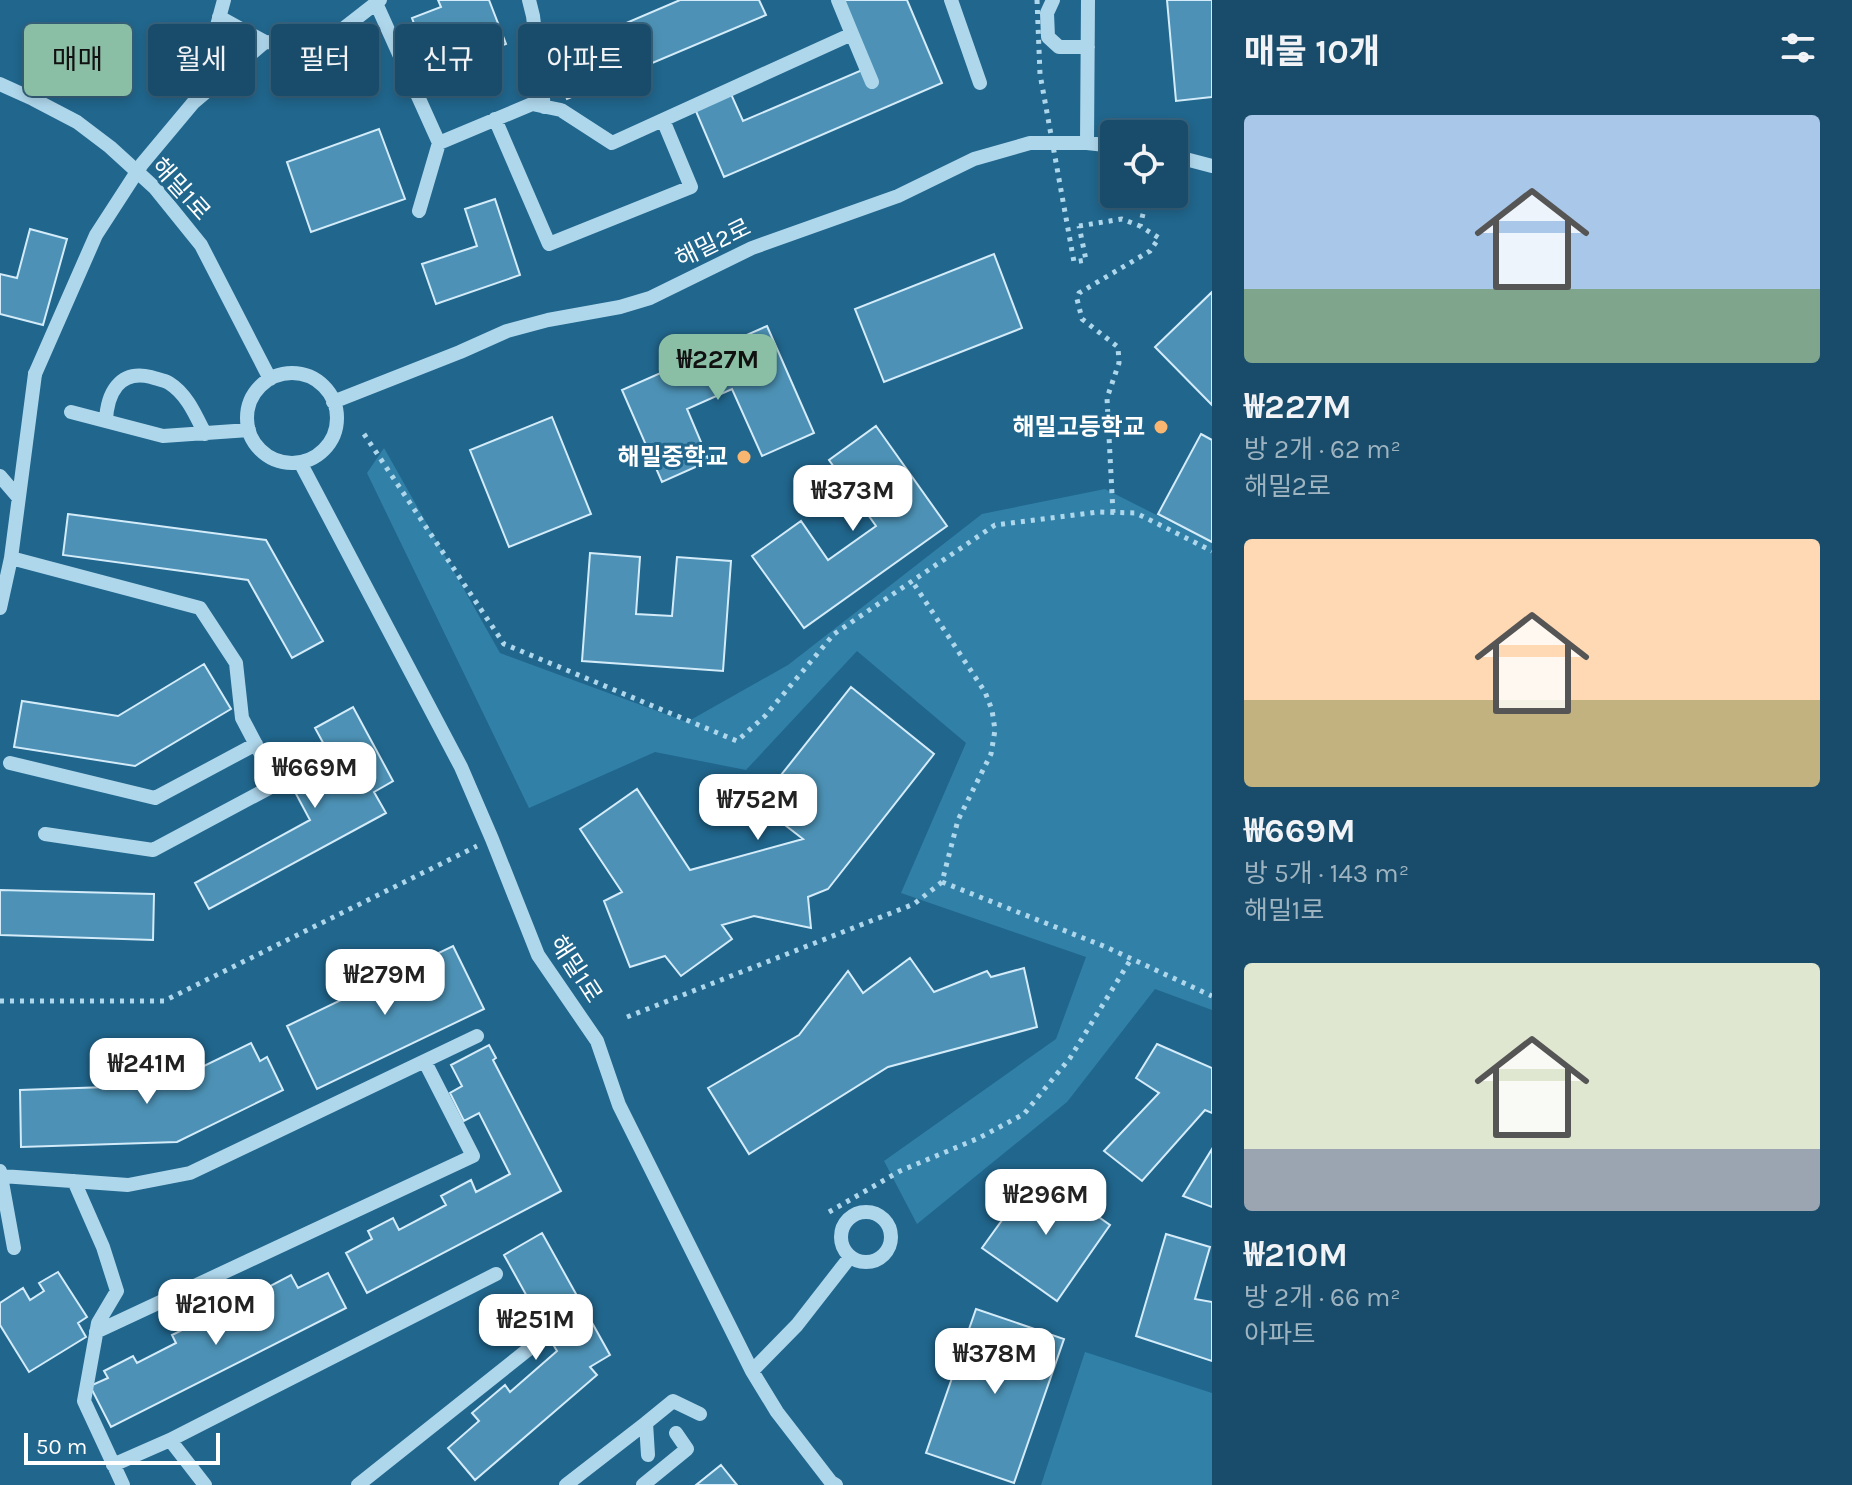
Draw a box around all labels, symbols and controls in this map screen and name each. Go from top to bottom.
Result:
chip: 매매 [24,24,132,96]
chip: 월세 [148,24,255,96]
chip: 필터 [271,24,379,96]
chip: 신규 [395,24,502,96]
chip: 아파트 [518,24,651,96]
icon: filters [1776,26,1820,70]
text: 매물 10개 [1244,32,1380,72]
map controls [1100,120,1188,208]
button: locate [1100,120,1188,208]
street label: 해밀1로 [146,152,216,226]
icon: home [1460,167,1604,311]
street label: 해밀2로 [671,213,755,273]
pin: ₩227M [662,334,774,402]
text: ₩227M [677,344,759,375]
text: ₩227M [1244,387,1352,427]
place label: 해밀고등학교 [1013,413,1145,441]
marker: 해밀고등학교 [1152,418,1170,436]
text: 방 2개 · 62 m² [1244,434,1401,465]
place label: 해밀중학교 [618,443,728,471]
marker: 해밀중학교 [735,448,753,466]
pin: ₩373M [797,465,909,533]
text: 해밀2로 [1244,471,1331,502]
text: ₩373M [811,475,895,506]
icon: home [1460,591,1604,735]
pin: ₩669M [259,742,371,810]
text: ₩669M [272,752,358,783]
pin: ₩752M [702,774,814,842]
text: ₩752M [717,784,799,815]
text: ₩669M [1244,811,1356,851]
text: 방 5개 · 143 m² [1244,858,1409,889]
text: 해밀1로 [1244,895,1324,926]
street label: 해밀1로 [544,930,608,1008]
pin: ₩279M [329,949,441,1017]
text: ₩279M [344,959,426,990]
icon: home [1460,1015,1604,1159]
pin: ₩241M [91,1038,203,1106]
text: ₩241M [108,1048,186,1079]
pin: ₩296M [990,1169,1102,1237]
text: ₩296M [1003,1179,1089,1210]
text: ₩210M [1244,1235,1348,1275]
pin: ₩210M [160,1279,272,1347]
text: 방 2개 · 66 m² [1244,1282,1401,1313]
text: ₩210M [176,1289,256,1320]
pin: ₩251M [480,1294,592,1362]
text: ₩251M [497,1304,575,1335]
text: 아파트 [1244,1319,1316,1350]
pin: ₩378M [939,1328,1051,1396]
text: ₩378M [953,1338,1037,1369]
scale bar [24,1429,220,1465]
text: 50 m [36,1434,87,1460]

